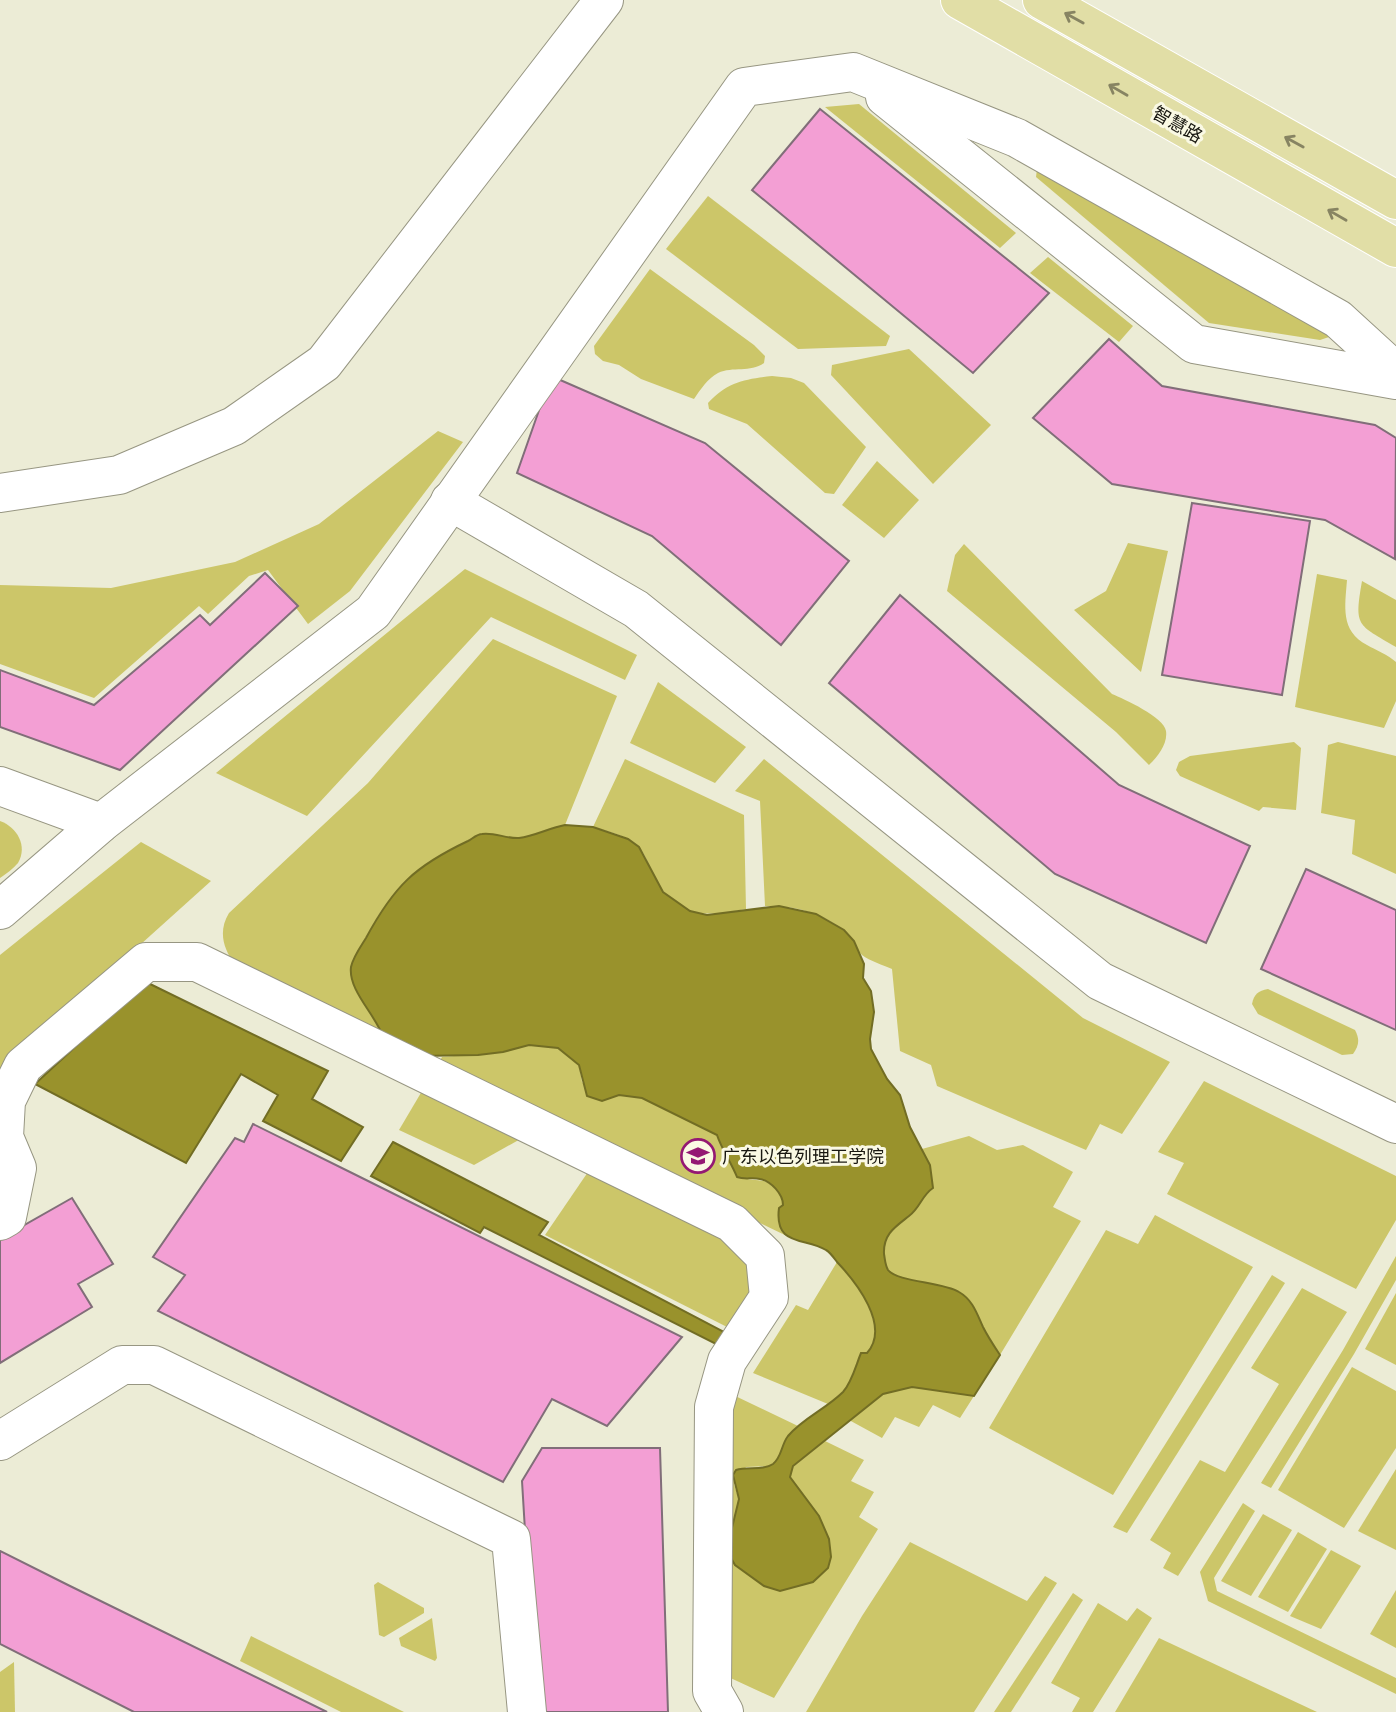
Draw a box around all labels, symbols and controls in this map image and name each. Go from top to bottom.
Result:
one-way arrow [1065,11,1085,25]
one-way arrow [1108,83,1128,97]
street label: 智慧路 [1149,100,1207,148]
one-way arrow [1284,135,1305,148]
one-way arrow [1327,208,1347,222]
school or university icon: 广东以色列理工学院 [679,1137,717,1175]
place label: 广东以色列理工学院 [722,1144,884,1168]

